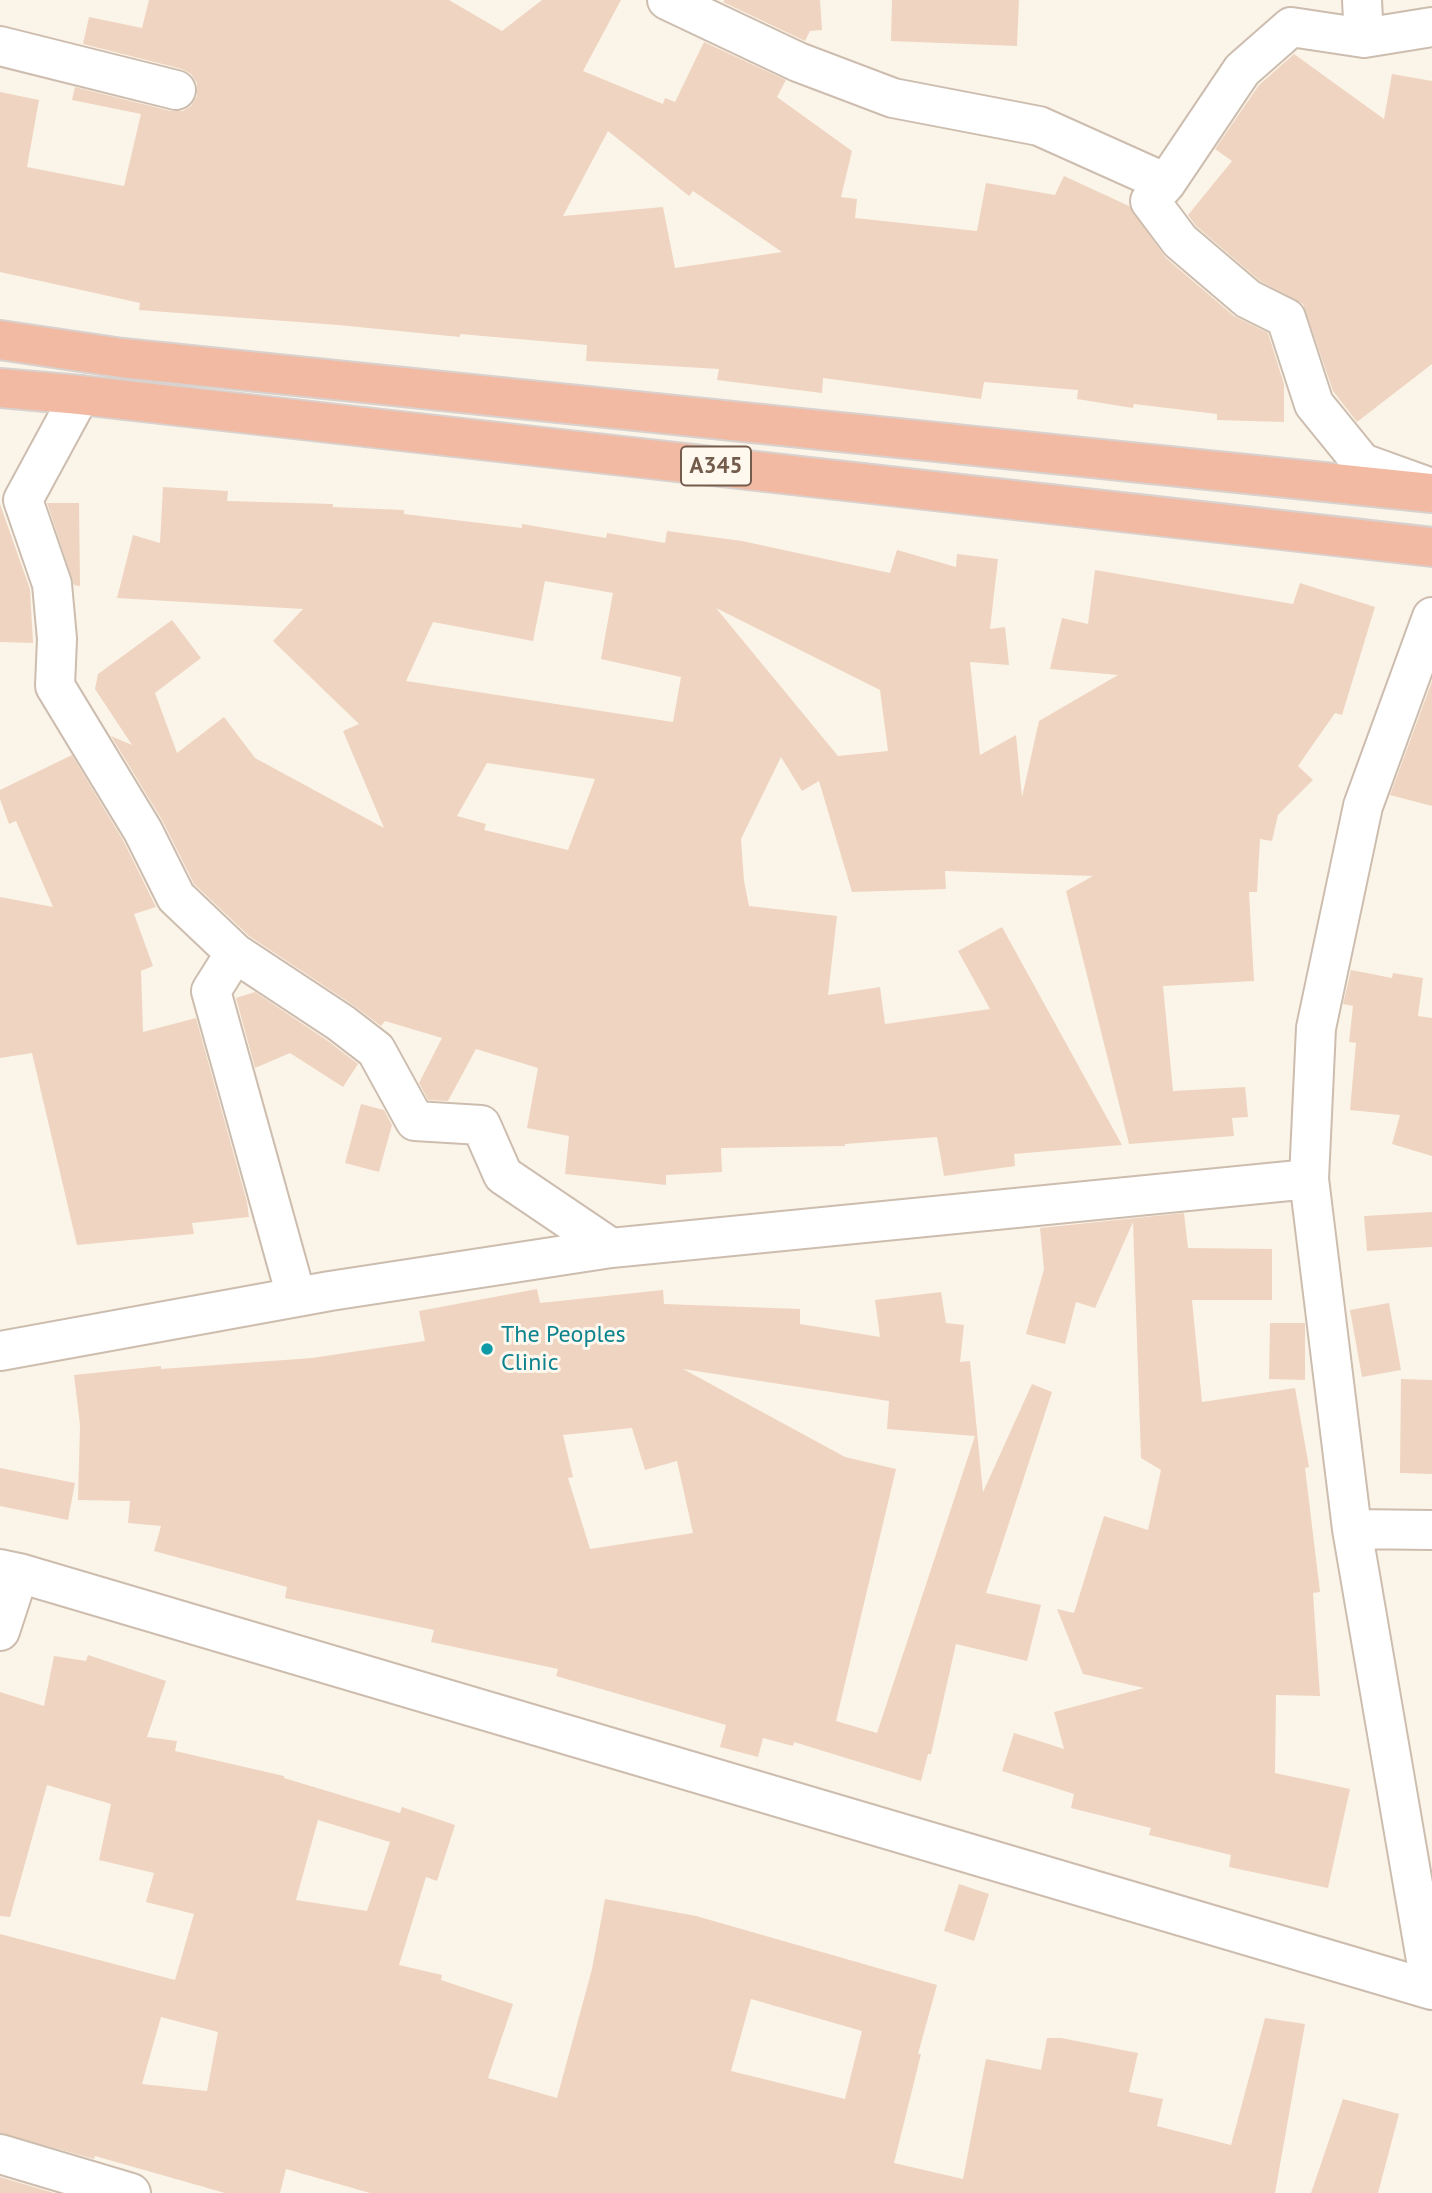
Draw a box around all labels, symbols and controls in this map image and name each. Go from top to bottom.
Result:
road number: A345 [681,446,751,486]
place label: The Peoples Clinic [501,1321,626,1377]
marker: The Peoples Clinic [479,1341,495,1357]

